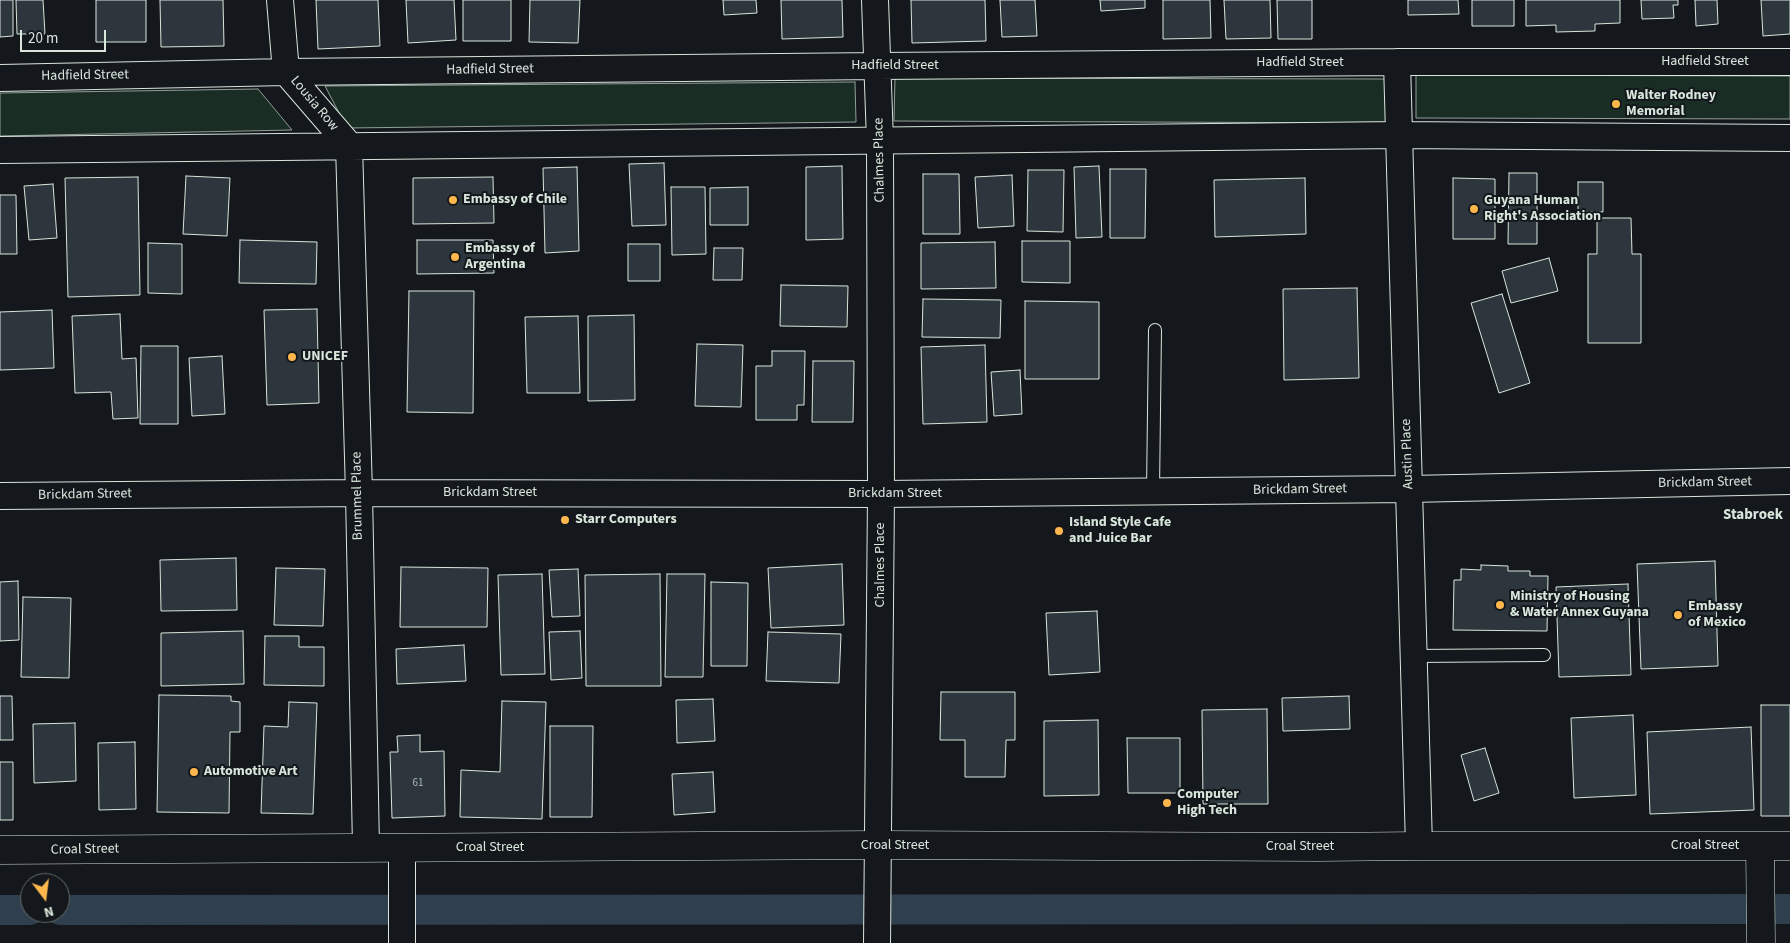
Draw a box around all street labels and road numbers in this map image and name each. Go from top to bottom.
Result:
street label: Hadfield Street [1661,54,1749,70]
street label: Hadfield Street [1256,55,1344,71]
street label: Hadfield Street [851,58,939,74]
street label: Hadfield Street [446,61,534,79]
street label: Hadfield Street [41,67,129,85]
street label: Lousia Row [286,73,342,135]
street label: Chalmes Place [871,117,889,203]
street label: Austin Place [1398,418,1418,490]
street label: Brummel Place [349,451,367,541]
street label: Brickdam Street [1658,474,1752,492]
street label: Brickdam Street [1253,481,1347,499]
street label: Brickdam Street [443,485,537,501]
street label: Brickdam Street [38,486,132,504]
street label: Brickdam Street [848,486,942,502]
street label: Chalmes Place [873,522,889,608]
street label: Croal Street [861,838,929,854]
street label: Croal Street [1671,838,1739,854]
street label: Croal Street [1266,839,1334,855]
street label: Croal Street [456,840,524,856]
street label: Croal Street [51,841,119,859]

